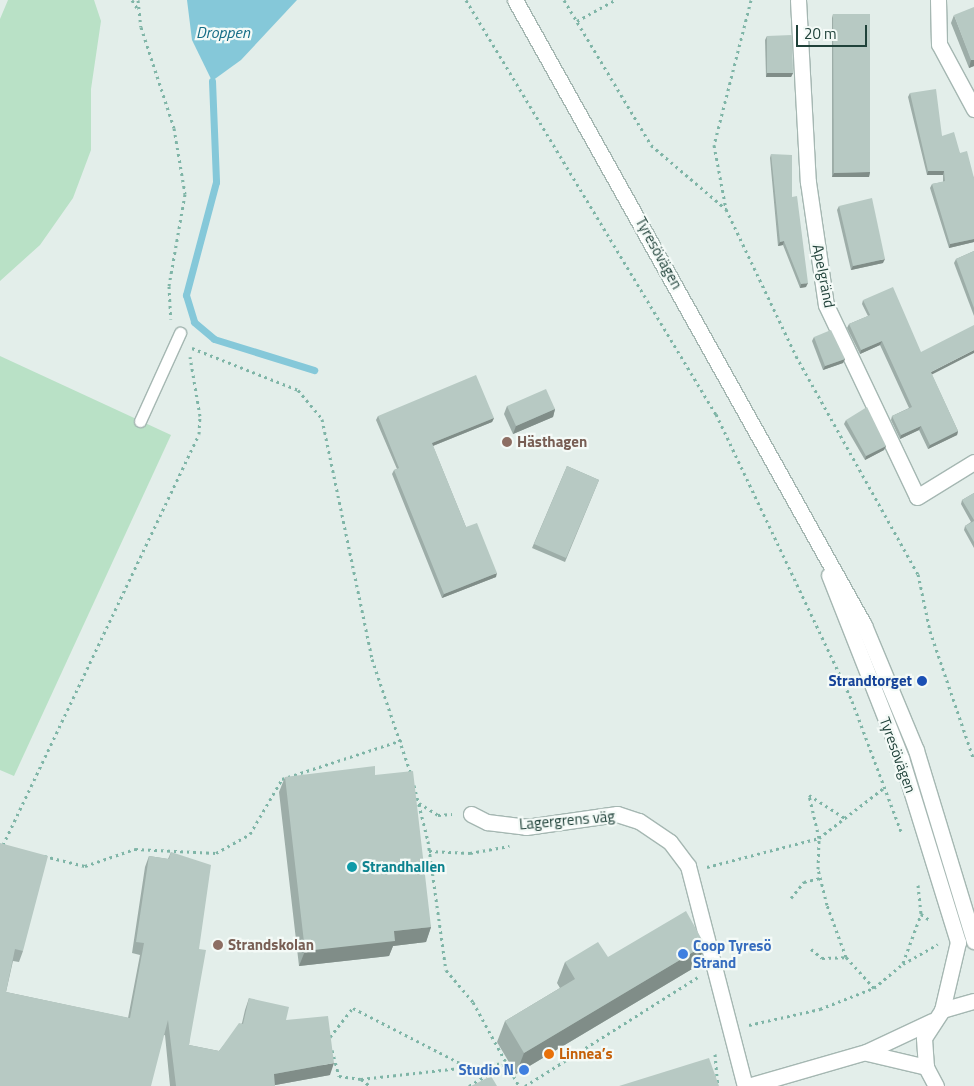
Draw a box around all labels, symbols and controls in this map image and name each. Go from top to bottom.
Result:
scale bar [799,15,870,47]
water label: Droppen [196,22,250,42]
text: 20 m [804,22,837,45]
street label: Tyresövägen [632,214,686,292]
street label: Apelgränd [809,243,839,309]
place label: Hästhagen [517,433,587,451]
marker: Hästhagen [501,436,513,448]
place label: Strandtorget [829,672,912,690]
marker: Strandtorget [916,675,928,687]
street label: Tyresövägen [876,715,920,795]
street label: Lagergrens väg [518,807,616,833]
place label: Strandhallen [362,858,445,876]
marker: Strandhallen [346,861,358,873]
place label: Strandskolan [228,936,314,954]
place label: Coop Tyresö Strand [693,936,771,971]
marker: Strandskolan [212,939,224,951]
marker: Coop Tyresö Strand [677,948,689,960]
place label: Linnea’s [559,1045,612,1063]
marker: Linnea’s [543,1048,555,1060]
place label: Studio N [458,1061,514,1079]
marker: Studio N [518,1064,530,1076]

